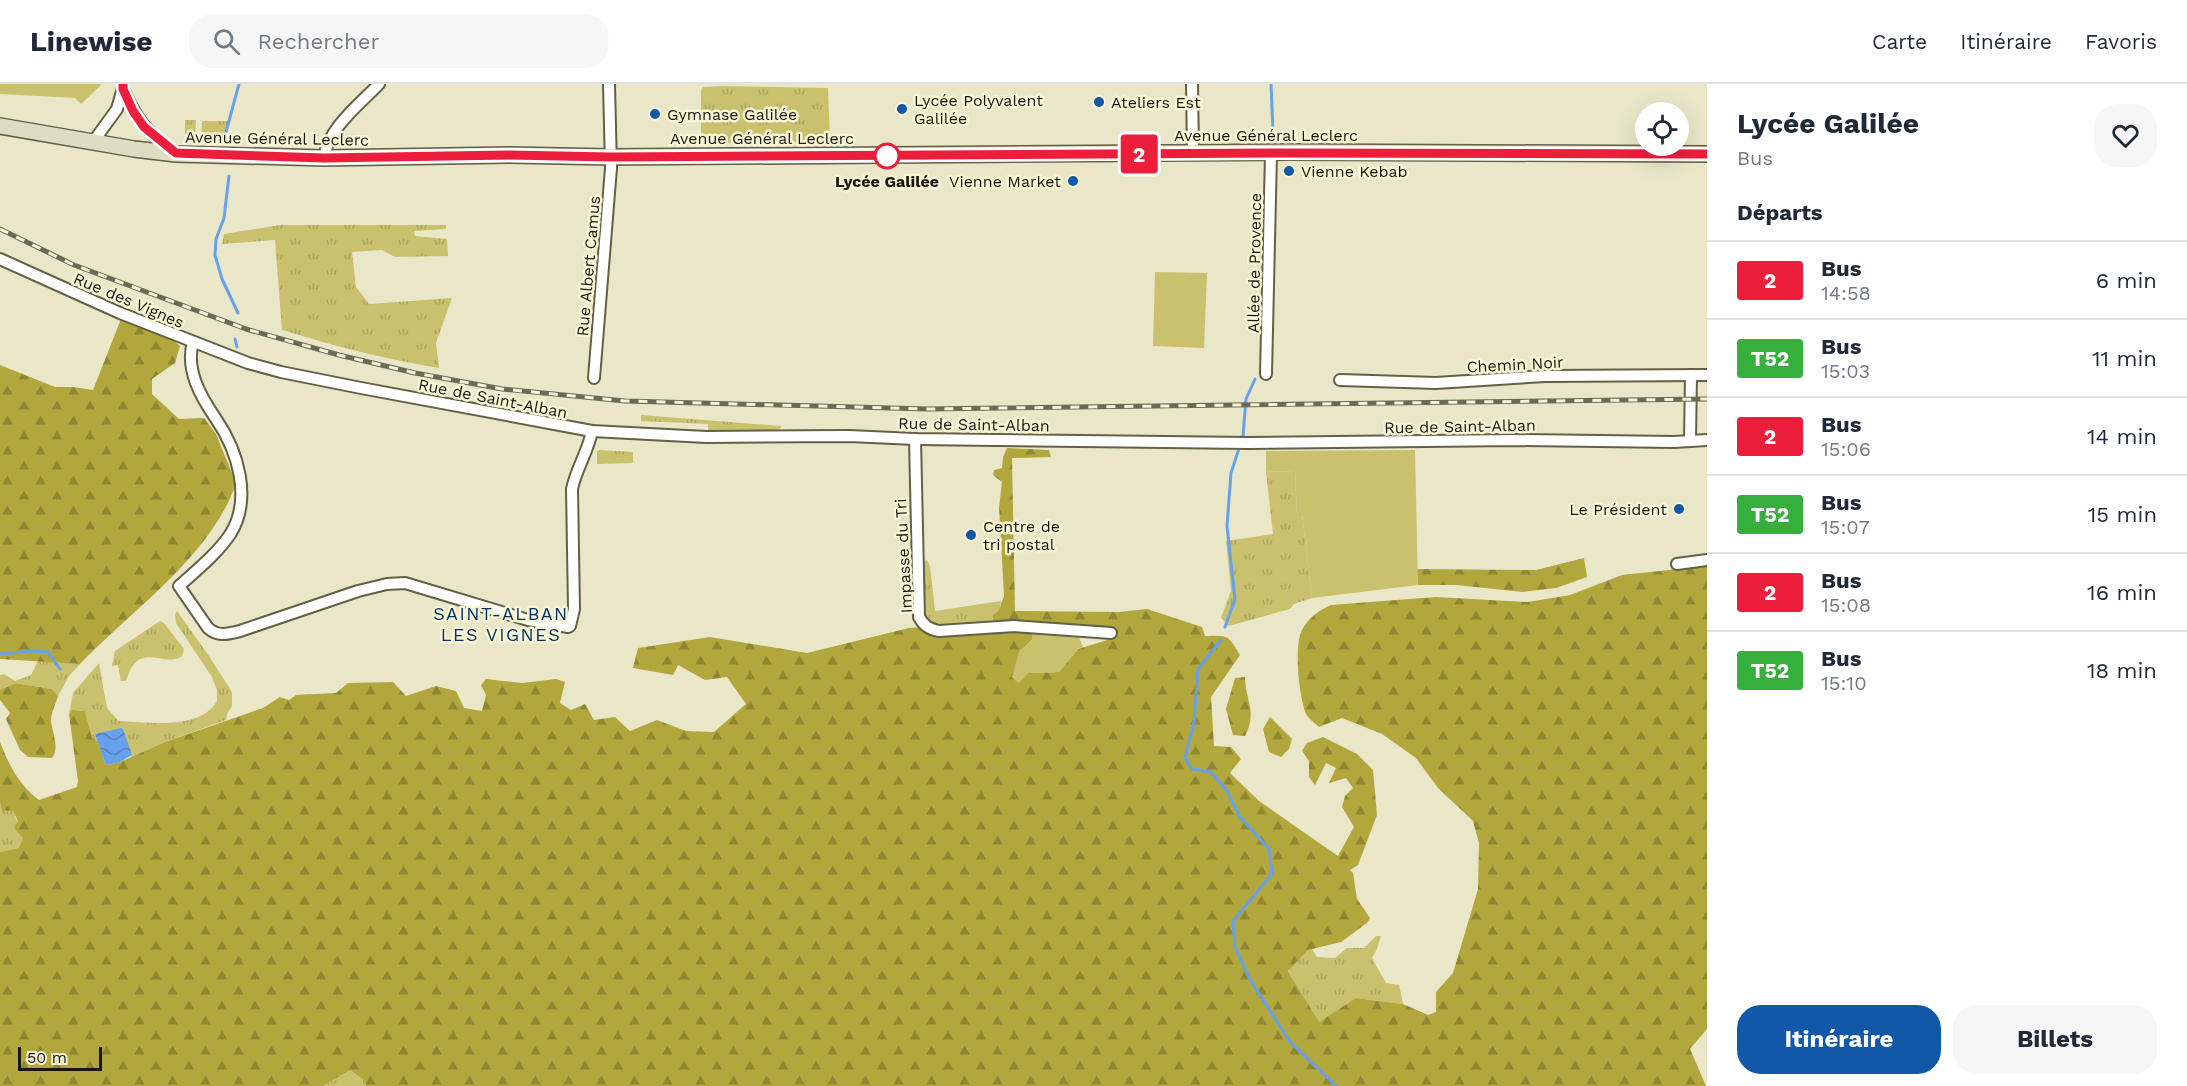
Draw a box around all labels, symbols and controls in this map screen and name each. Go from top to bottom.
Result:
search box [189,14,609,68]
text: Linewise [30,25,153,58]
icon: search [210,25,243,58]
text: Rechercher [258,29,379,54]
text: Carte [1872,29,1927,54]
text: Itinéraire [1960,29,2052,54]
text: Favoris [2085,29,2157,54]
place label: Lycée Polyvalent Galilée [914,91,1043,128]
place label: Ateliers Est [1111,93,1201,112]
marker: Ateliers Est [1092,95,1106,109]
marker: Lycée Polyvalent Galilée [895,102,909,116]
map controls [1635,102,1689,156]
button: locate [1635,102,1689,156]
button: heart [2094,104,2157,167]
place label: Gymnase Galilée [667,105,797,124]
marker: Gymnase Galilée [648,107,662,121]
text: Lycée Galilée [1737,107,1919,140]
street label: Avenue Général Leclerc [1174,126,1358,145]
street label: Avenue Général Leclerc [185,127,369,150]
street label: Avenue Général Leclerc [670,129,854,148]
line badge: 2 [1120,134,1158,174]
text: 2 [1133,142,1145,167]
marker: Lycée Galilée [874,143,900,169]
text: Bus [1737,146,1773,170]
place label: Vienne Kebab [1301,162,1408,181]
marker: Vienne Kebab [1282,164,1296,178]
place label: Lycée Galilée [835,172,939,191]
place label: Vienne Market [949,172,1061,191]
marker: Vienne Market [1066,174,1080,188]
street label: Allée de Provence [1244,193,1265,333]
street label: Rue Albert Camus [573,195,604,337]
text: Départs [1737,200,1823,225]
text: Bus [1821,256,1861,281]
text: 2 [1764,268,1776,293]
text: 6 min [2096,268,2157,293]
street label: Rue des Vignes [71,269,187,332]
text: 14:58 [1821,281,1871,305]
text: Bus [1821,334,1861,359]
text: T52 [1751,346,1789,371]
text: 11 min [2092,346,2157,371]
street label: Chemin Noir [1466,352,1564,377]
text: 15:03 [1821,359,1870,383]
street label: Rue de Saint-Alban [417,375,569,422]
text: Bus [1821,412,1861,437]
street label: Rue de Saint-Alban [898,414,1050,435]
street label: Rue de Saint-Alban [1384,416,1536,437]
text: 2 [1764,424,1776,449]
text: 14 min [2087,424,2157,449]
text: 15:06 [1821,437,1871,461]
text: Bus [1821,490,1861,515]
street label: Impasse du Tri [891,498,916,614]
place label: Le Président [1569,500,1667,519]
marker: Le Président [1672,502,1686,516]
text: T52 [1751,502,1789,527]
text: 15 min [2088,502,2157,527]
text: 15:07 [1821,515,1870,539]
place label: Centre de tri postal [983,517,1060,554]
marker: Centre de tri postal [964,528,978,542]
text: Bus [1821,568,1861,593]
text: 2 [1764,580,1776,605]
text: 16 min [2087,580,2157,605]
text: 15:08 [1821,593,1871,617]
district label: SAINT-ALBAN LES VIGNES [433,603,569,645]
text: Bus [1821,646,1861,671]
text: T52 [1751,658,1789,683]
text: 18 min [2087,658,2157,683]
text: 15:10 [1821,671,1867,695]
button: Itinéraire [1737,1005,1941,1074]
button: Billets [1953,1005,2157,1074]
scale bar [18,1044,102,1072]
text: 50 m [27,1048,67,1067]

